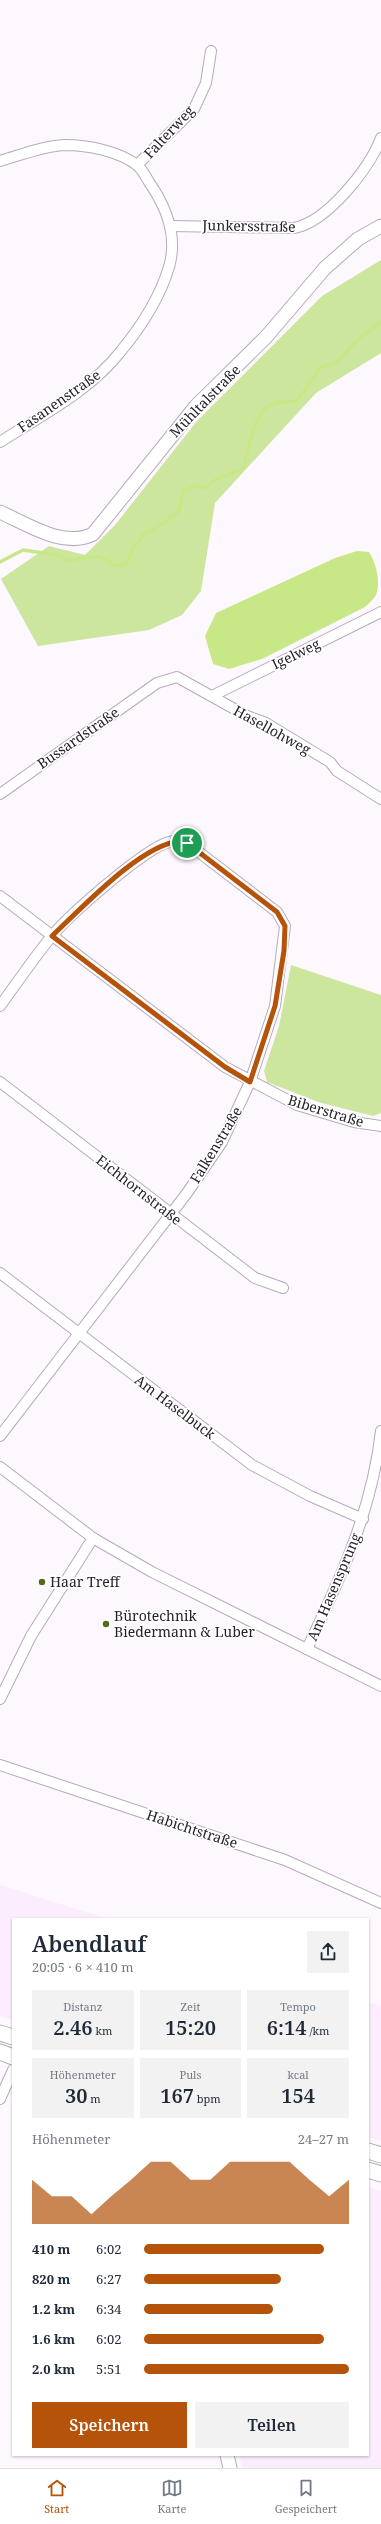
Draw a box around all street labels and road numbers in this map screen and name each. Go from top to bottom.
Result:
street label: Falterweg [139,101,198,162]
street label: Junkersstraße [201,215,296,236]
street label: Mühltalstraße [165,360,244,441]
street label: Fasanenstraße [13,365,104,436]
street label: Igelweg [268,634,324,673]
street label: Hasellohweg [230,701,315,759]
street label: Bussardstraße [33,702,122,773]
street label: Biberstraße [286,1090,366,1131]
street label: Falkenstraße [185,1103,246,1187]
street label: Eichhornstraße [93,1150,186,1229]
street label: Am Haselbuck [131,1370,220,1444]
street label: Am Hasensprung [302,1529,365,1644]
street label: Habichtstraße [144,1805,240,1852]

